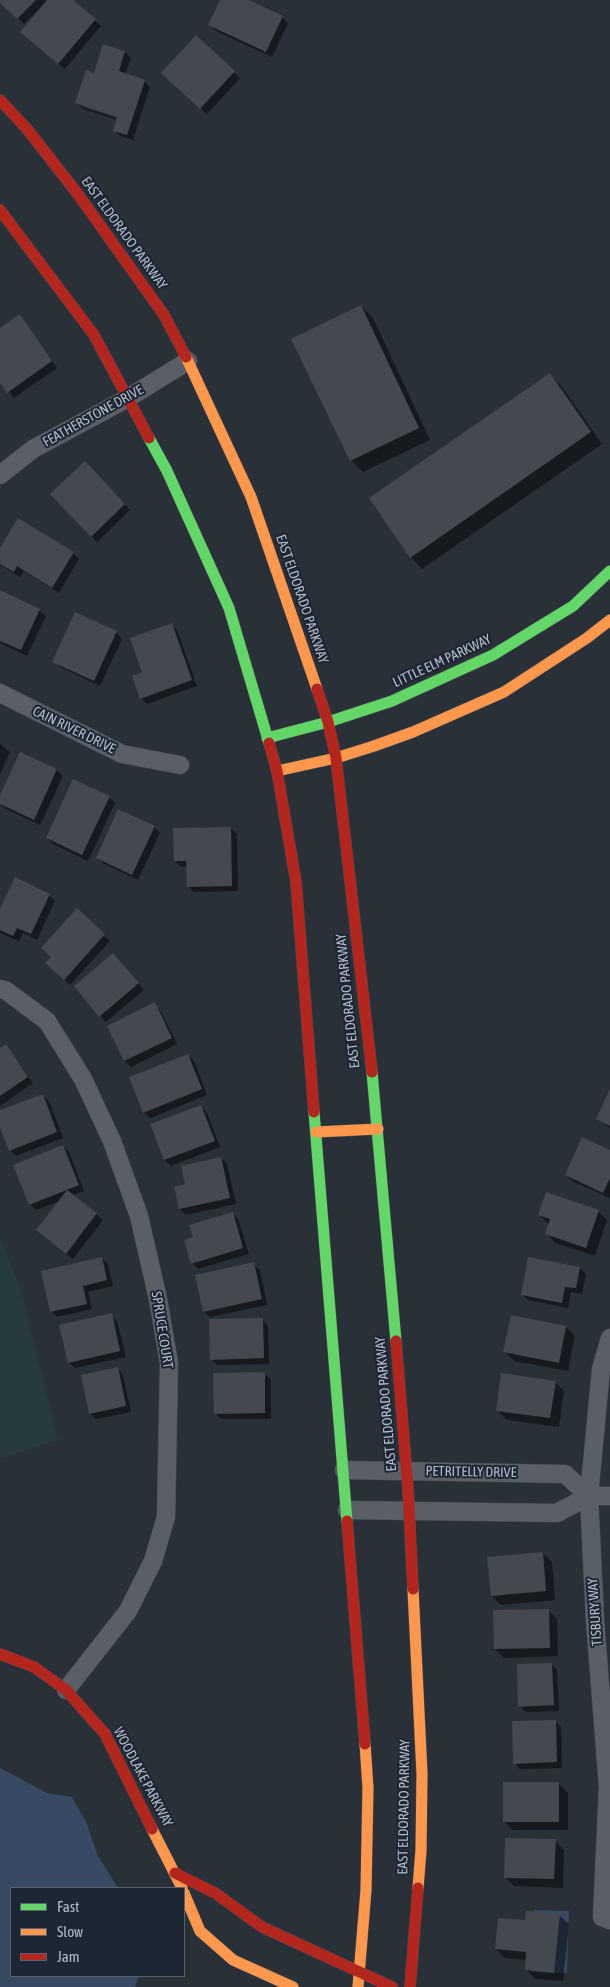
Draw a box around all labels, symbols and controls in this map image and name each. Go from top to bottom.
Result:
street label: EAST ELDORADO PARKWAY [77,173,171,293]
street label: FEATHERSTONE DRIVE [40,381,146,451]
street label: EAST ELDORADO PARKWAY [272,532,332,666]
street label: LITTLE ELM PARKWAY [390,631,494,691]
street label: CAIN RIVER DRIVE [30,703,118,757]
street label: EAST ELDORADO PARKWAY [333,933,363,1069]
street label: SPRUCE COURT [148,1290,176,1370]
street label: EAST ELDORADO PARKWAY [372,1336,400,1472]
street label: PETRITELLY DRIVE [425,1463,517,1481]
street label: TISBURY WAY [584,1578,606,1646]
street label: WOODLAKE PARKWAY [110,1724,176,1830]
street label: EAST ELDORADO PARKWAY [394,1739,414,1875]
legend [10,1887,185,1977]
text: Fast [57,1898,79,1915]
text: Slow [57,1923,83,1940]
text: Jam [57,1948,80,1965]

